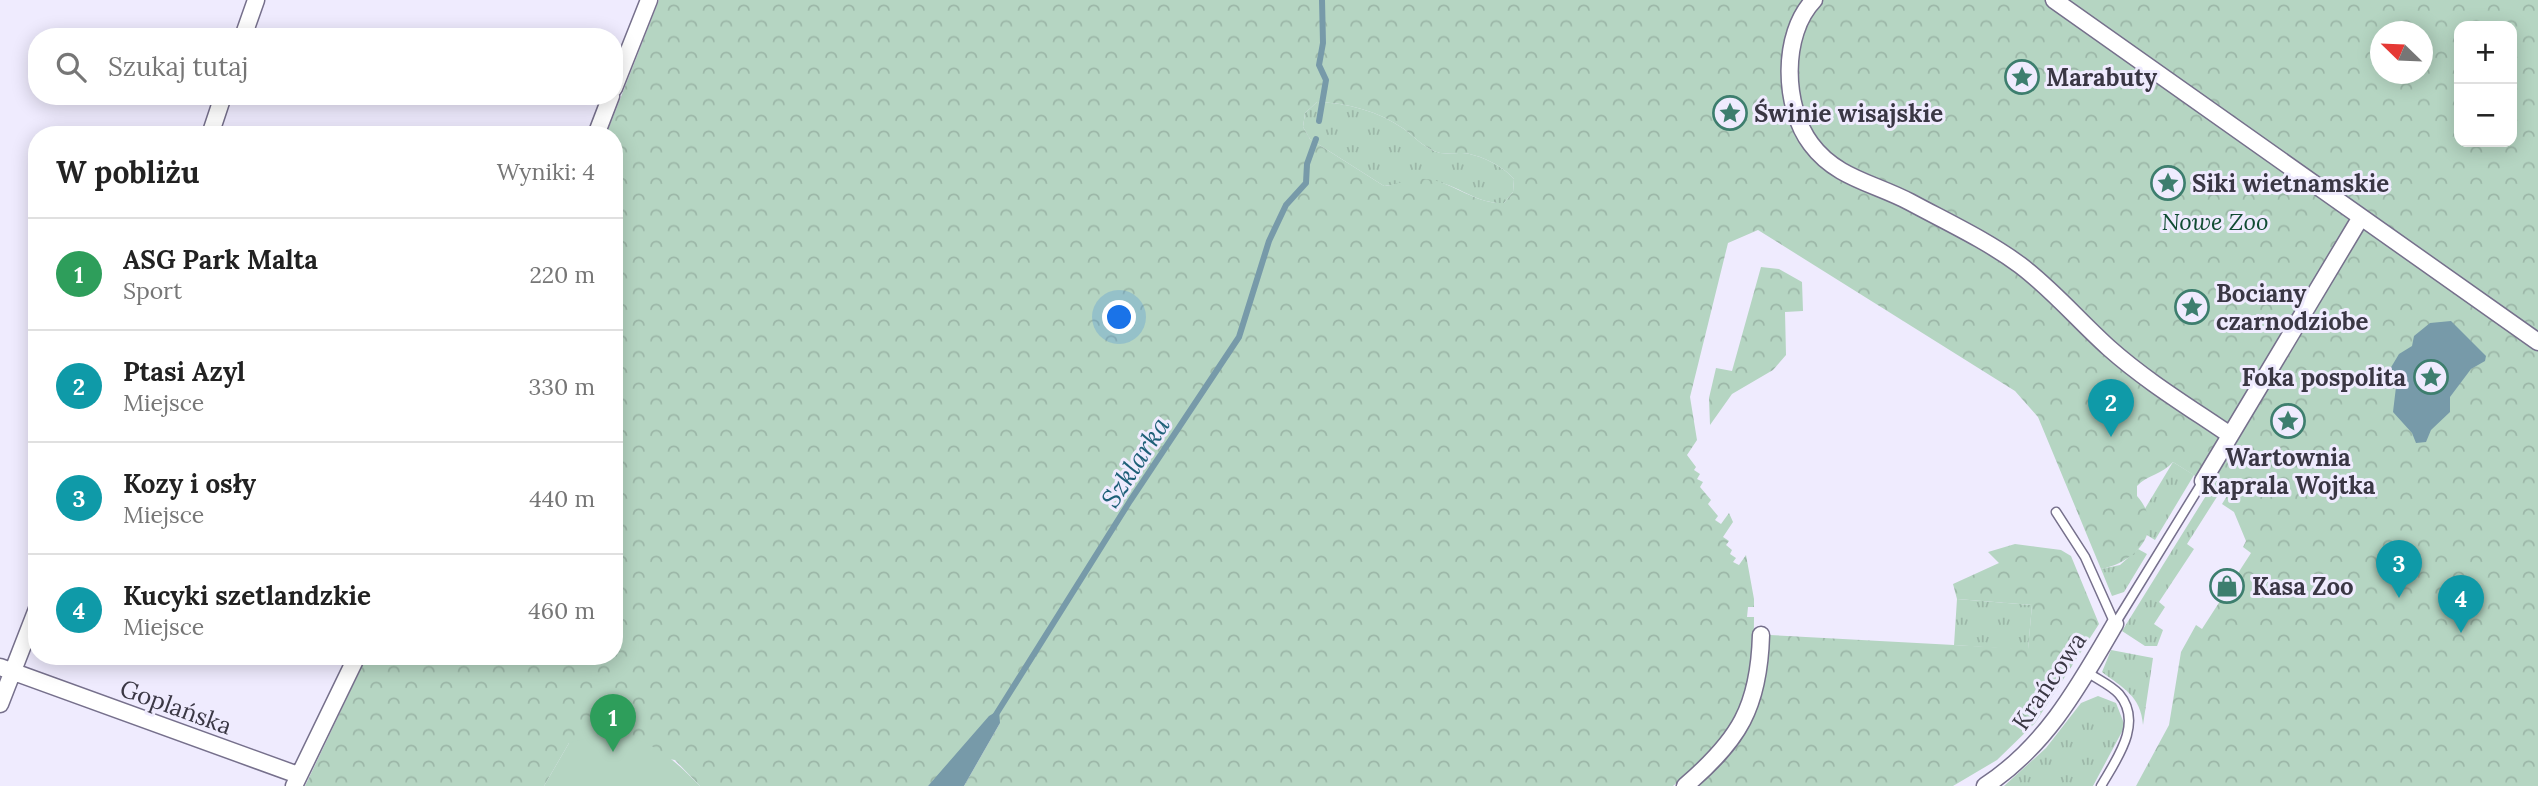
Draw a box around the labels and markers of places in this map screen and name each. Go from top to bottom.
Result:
place icon: Marabuty [2003,58,2041,96]
place label: Marabuty [2046,62,2158,93]
place icon: Świnie wisajskie [1711,94,1749,132]
place label: Świnie wisajskie [1754,98,1943,129]
place icon: Siki wietnamskie [2149,164,2187,202]
place label: Siki wietnamskie [2192,168,2389,199]
place label: Bociany czarnodziobe [2216,278,2368,337]
place icon: Bociany czarnodziobe [2173,288,2211,326]
place icon: Foka pospolita [2412,358,2450,396]
place label: Foka pospolita [2241,362,2406,393]
pin: 2 [2088,379,2134,437]
place icon: Wartownia Kaprala Wojtka [2269,402,2307,440]
place label: Wartownia Kaprala Wojtka [2201,442,2376,501]
pin: 3 [2376,540,2422,598]
shop icon: Kasa Zoo [2208,567,2246,605]
place label: Kasa Zoo [2252,571,2354,602]
pin: 4 [2438,575,2484,633]
pin: 1 [590,694,636,752]

